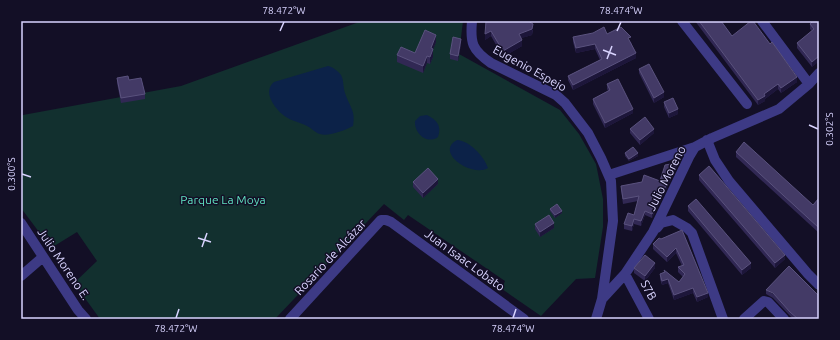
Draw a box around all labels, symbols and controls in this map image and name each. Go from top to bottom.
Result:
text: 78.472°W [262,5,306,16]
text: 78.474°W [599,5,643,16]
street label: Eugenio Espejo [491,42,569,94]
text: 0.302°S [824,112,835,146]
street label: Julio Moreno [644,143,688,213]
text: 0.300°S [6,157,17,191]
park label: Parque La Moya [180,193,266,206]
street label: Rosario de Alcázar [292,216,369,297]
street label: Julio Moreno E. [35,226,93,302]
street label: Juan Isaac Lobato [423,227,507,293]
street label: S7B [638,278,660,302]
text: 78.472°W [154,323,198,334]
text: 78.474°W [491,323,535,334]

